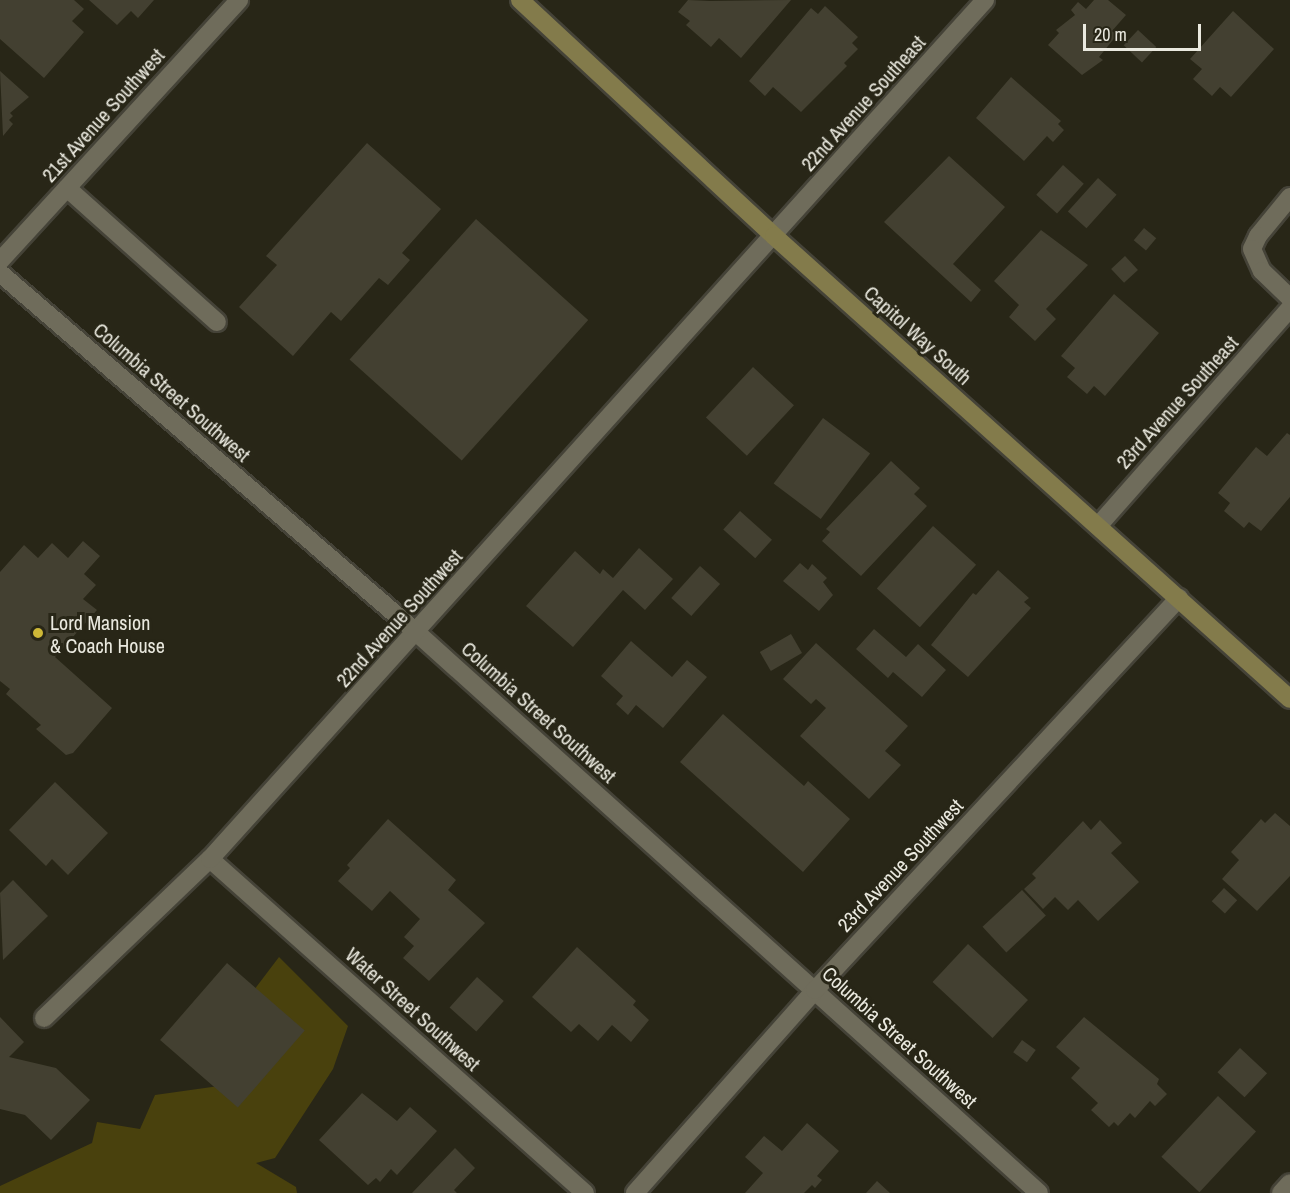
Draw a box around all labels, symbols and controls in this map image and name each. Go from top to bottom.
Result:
scale bar [1086,12,1204,50]
text: 20 m [1094,22,1127,47]
street label: 22nd Avenue Southeast [796,30,930,176]
street label: 21st Avenue Southwest [37,43,169,187]
street label: Capitol Way South [859,281,977,389]
street label: Columbia Street Southwest [89,317,255,467]
street label: 23rd Avenue Southeast [1111,330,1243,474]
street label: 22nd Avenue Southwest [331,544,467,692]
place label: Lord Mansion & Coach House [50,610,165,657]
marker: Lord Mansion & Coach House [31,626,45,640]
street label: Columbia Street Southwest [457,636,621,788]
street label: 23rd Avenue Southwest [832,793,968,937]
street label: Water Street Southwest [341,942,485,1076]
street label: Columbia Street Southwest [818,961,982,1113]

